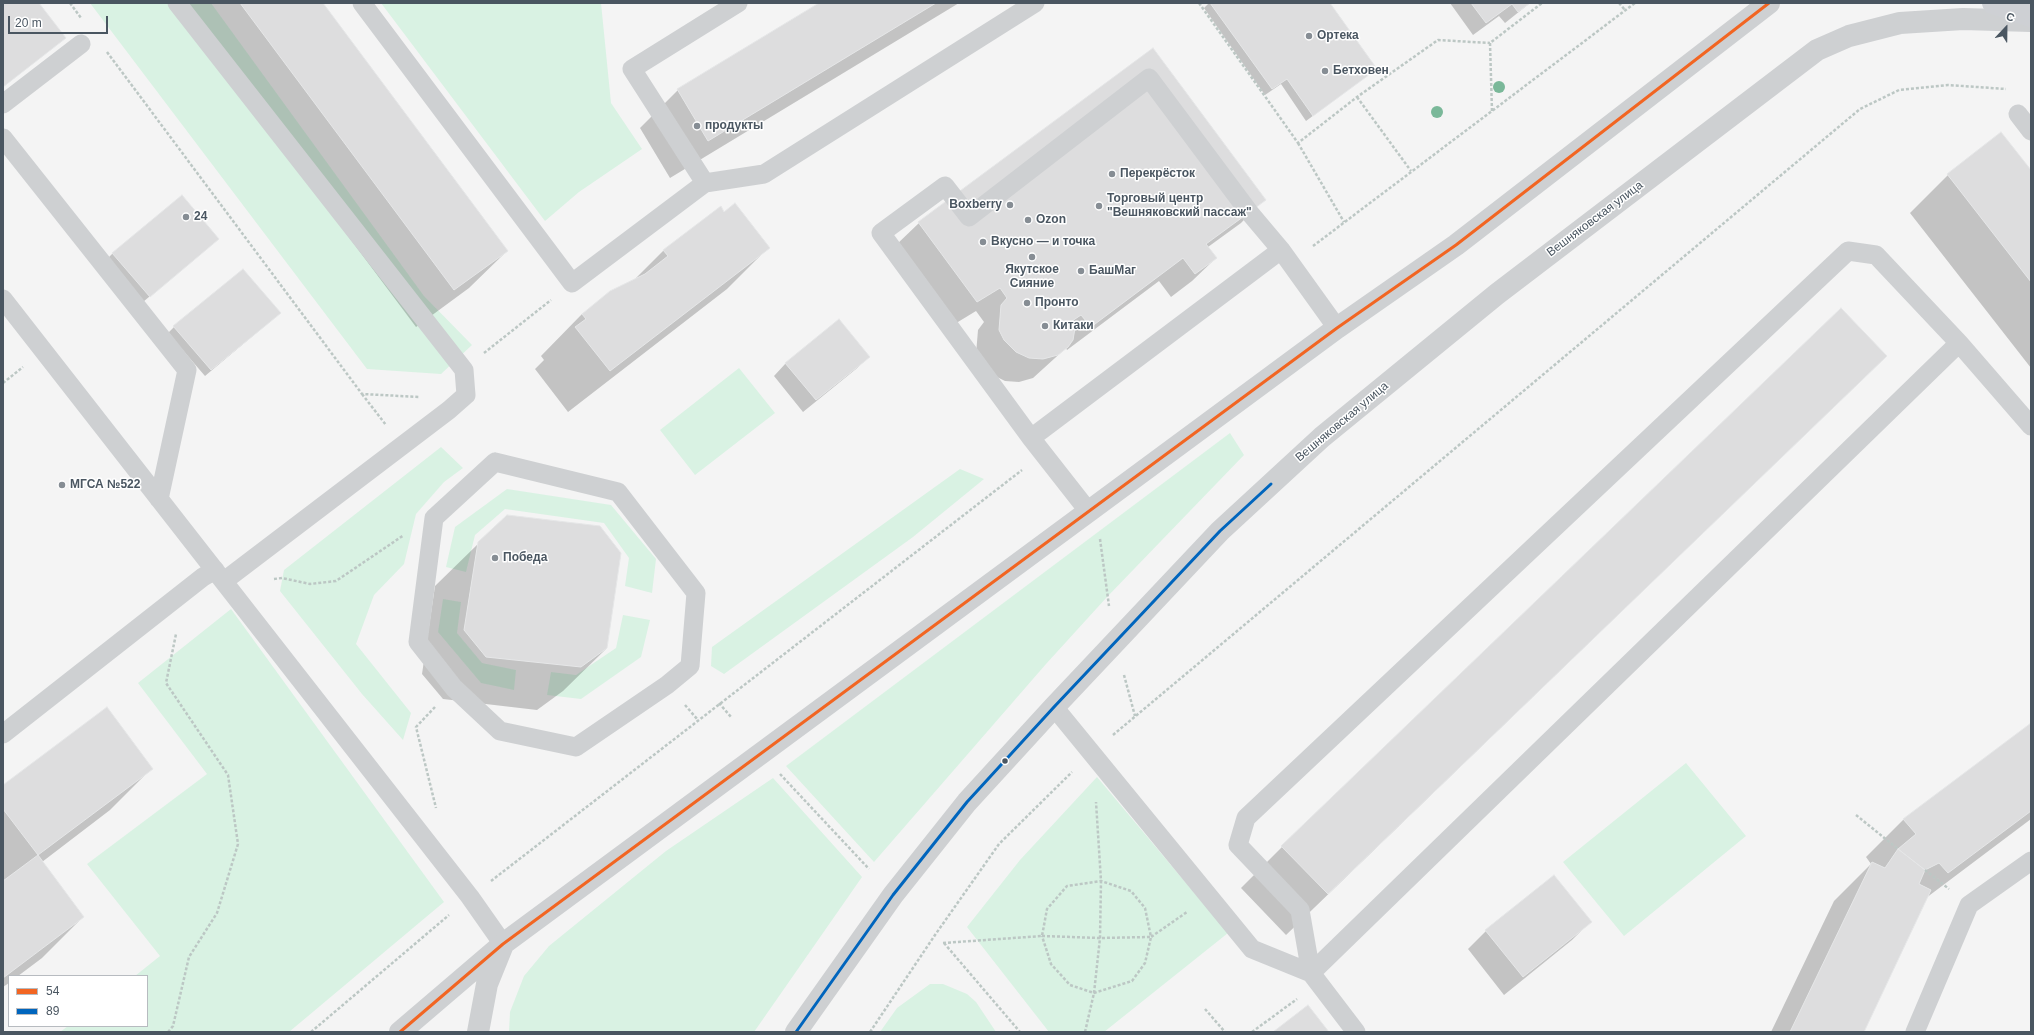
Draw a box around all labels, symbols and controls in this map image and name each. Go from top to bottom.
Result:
scale bar [10,8,110,34]
north arrow [1986,8,2026,48]
text: С [2005,10,2016,24]
text: 20 m [15,16,42,30]
place label: Ортека [1317,29,1359,43]
marker: Ортека [1304,31,1314,41]
place label: Бетховен [1333,64,1389,78]
marker: Бетховен [1320,66,1330,76]
place label: продукты [705,119,763,133]
marker: продукты [692,121,702,131]
place label: Перекрёсток [1120,167,1195,181]
marker: Перекрёсток [1107,169,1117,179]
street label: Вешняковская улица [1544,178,1646,260]
place label: Торговый центр "Вешняковский пассаж" [1107,192,1252,220]
place label: Boxberry [949,198,1002,212]
marker: Boxberry [1005,200,1015,210]
marker: Торговый центр "Вешняковский пассаж" [1094,201,1104,211]
place label: 24 [194,210,207,224]
marker: 24 [181,212,191,222]
place label: Ozon [1036,213,1066,227]
marker: Ozon [1023,215,1033,225]
place label: Вкусно — и точка [991,235,1095,249]
marker: Вкусно — и точка [978,237,988,247]
marker: Якутское Сияние [1027,252,1037,262]
place label: Якутское Сияние [1005,263,1059,291]
place label: БашМаг [1089,264,1136,278]
marker: БашМаг [1076,266,1086,276]
place label: Пронто [1035,296,1079,310]
marker: Пронто [1022,298,1032,308]
place label: Китаки [1053,319,1094,333]
marker: Китаки [1040,321,1050,331]
street label: Вешняковская улица [1293,379,1391,465]
place label: МГСА №522 [70,478,140,492]
marker: МГСА №522 [57,480,67,490]
place label: Победа [503,551,547,565]
marker: Победа [490,553,500,563]
unlabelled marker [1000,756,1010,766]
legend [8,975,148,1027]
text: 54 [46,984,59,998]
text: 89 [46,1004,59,1018]

